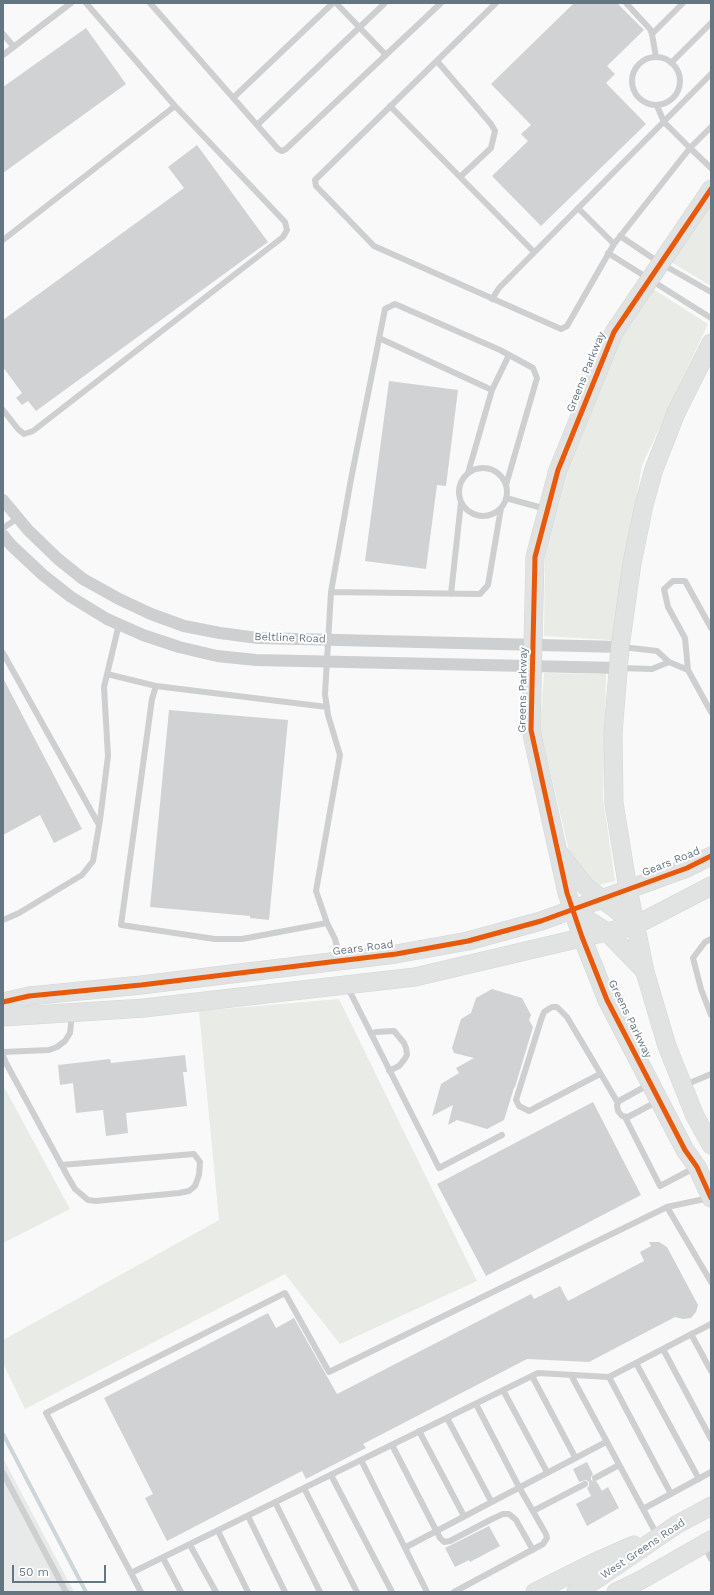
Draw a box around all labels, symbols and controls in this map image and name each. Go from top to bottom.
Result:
street label: Greens Parkway [564,330,608,414]
street label: Beltline Road [254,630,326,646]
street label: Greens Parkway [516,647,530,733]
street label: Gears Road [640,844,702,880]
street label: Gears Road [332,938,394,958]
street label: Greens Parkway [605,978,655,1060]
street label: West Greens Road [598,1516,688,1582]
scale bar [14,1557,108,1583]
text: 50 m [19,1565,49,1579]

